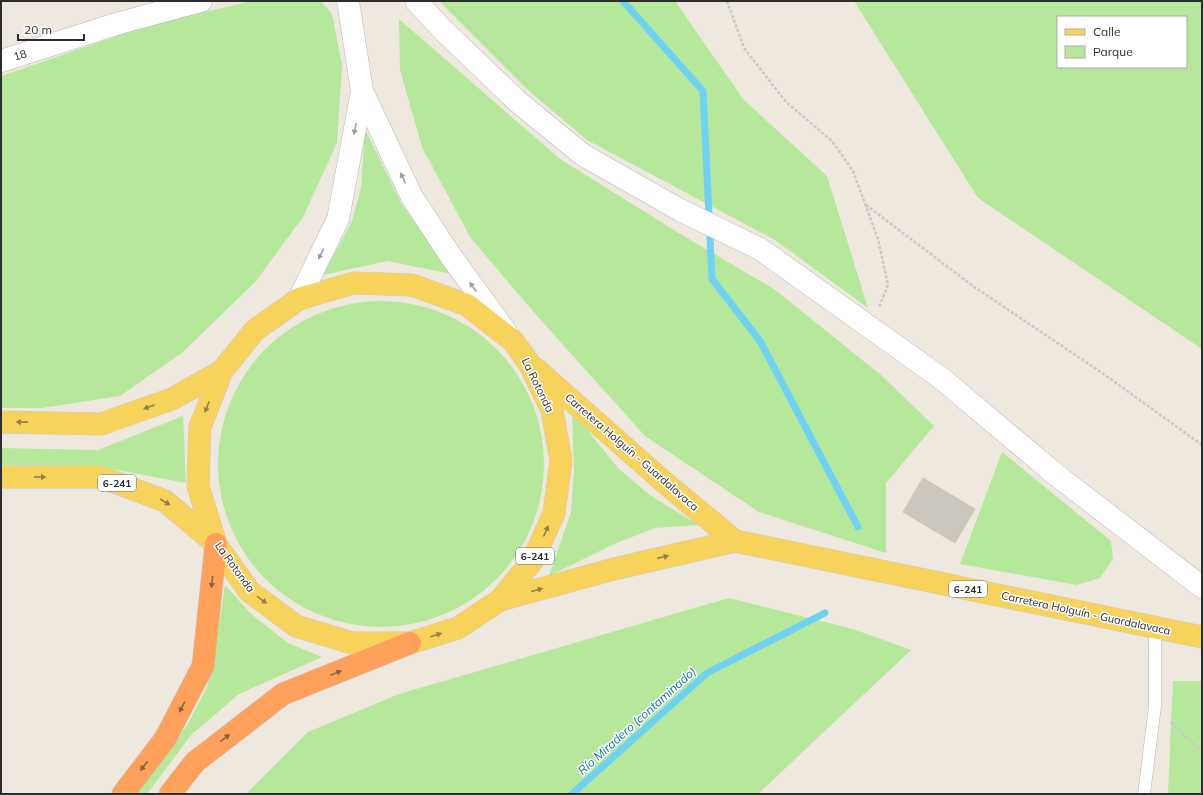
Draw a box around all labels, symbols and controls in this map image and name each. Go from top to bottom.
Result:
scale bar [18,16,84,42]
legend [1057,16,1187,68]
text: 20 m [24,22,52,37]
text: Calle [1093,24,1120,39]
text: Parque [1093,44,1133,59]
street label: 18 [12,46,29,64]
one-way arrow [351,123,357,136]
one-way arrow [400,173,406,184]
one-way arrow [318,248,324,260]
one-way arrow [470,282,478,292]
street label: La Rotonda [519,355,557,415]
street label: Carretera Holguín - Guardalavaca [562,390,702,514]
one-way arrow [204,402,210,414]
one-way arrow [143,404,155,410]
one-way arrow [16,419,28,426]
one-way arrow [34,474,47,480]
road number: 6-241 [98,475,136,491]
one-way arrow [159,499,171,506]
one-way arrow [543,525,549,536]
street label: La Rotonda [212,539,258,595]
road number: 6-241 [516,548,554,564]
one-way arrow [657,554,669,560]
one-way arrow [208,576,215,588]
road number: 6-241 [949,581,987,597]
one-way arrow [531,587,543,593]
street label: Carretera Holguín - Guardalavaca [1000,588,1172,638]
one-way arrow [256,596,267,604]
one-way arrow [430,632,442,638]
water label: Río Miradero (contaminado) [574,664,699,778]
one-way arrow [330,669,342,675]
one-way arrow [179,701,185,713]
one-way arrow [220,734,231,743]
one-way arrow [140,761,149,772]

